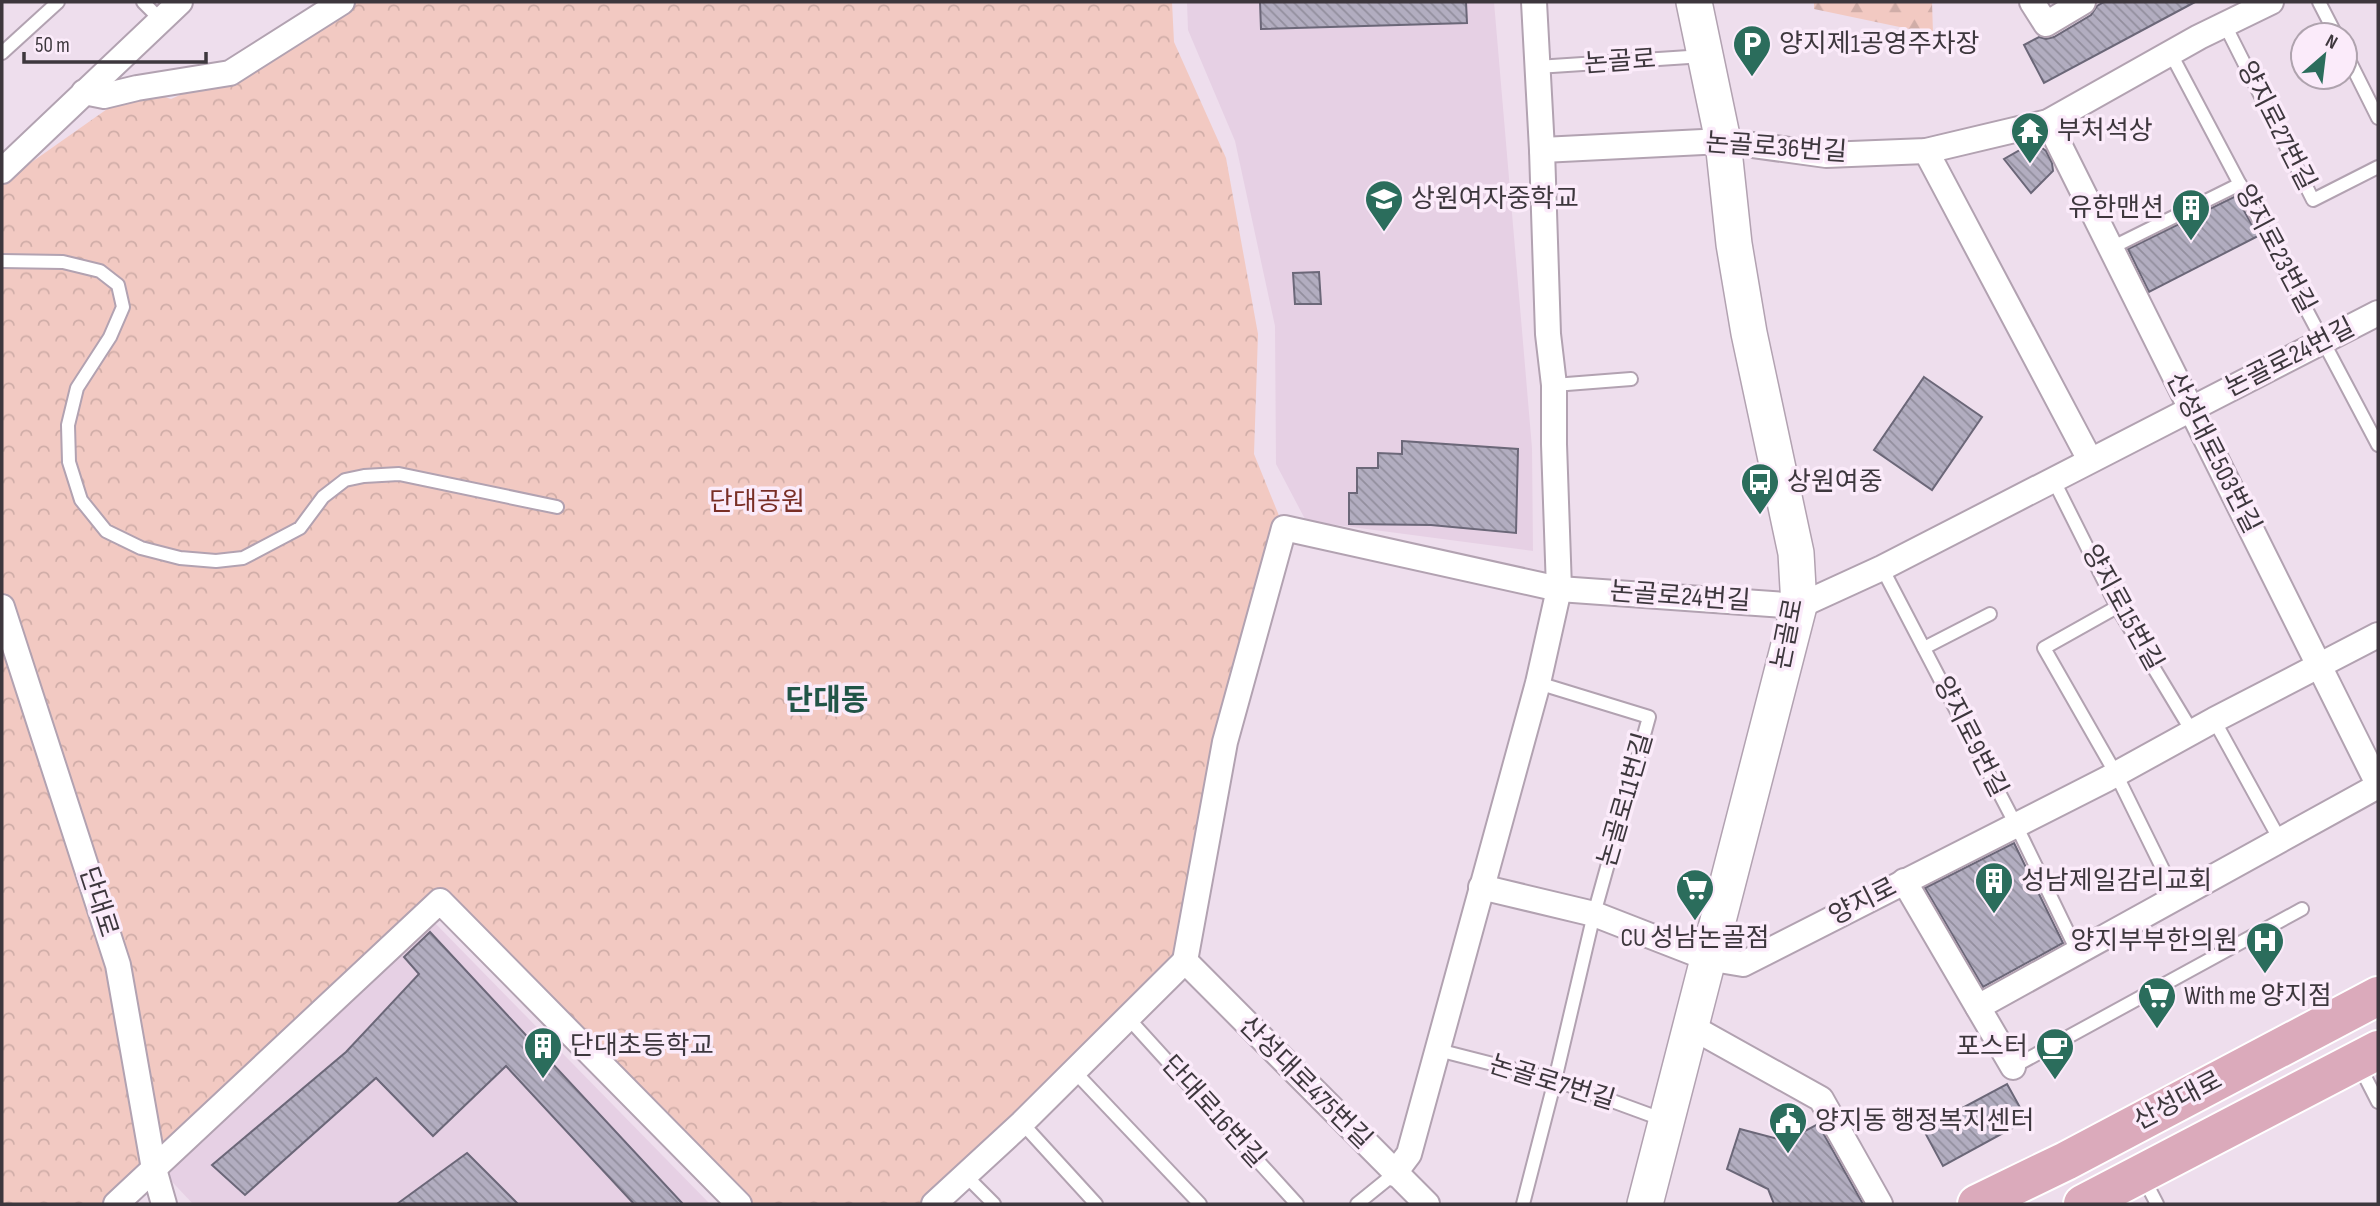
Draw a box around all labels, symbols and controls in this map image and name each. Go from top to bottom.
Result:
scale bar [24,21,206,65]
north arrow [2289,21,2359,91]
parking icon: 양지제1공영주차장 [1731,23,1773,78]
place label: 양지제1공영주차장 [1779,29,1979,60]
text: N [2321,30,2341,55]
text: 50 m [35,33,70,58]
street label: 논골로 [1583,44,1657,80]
street label: 양지로27번길 [2230,56,2322,196]
temple icon: 부처석상 [2009,110,2051,165]
place label: 부처석상 [2057,116,2153,147]
street label: 논골로36번길 [1704,128,1848,168]
school or university icon: 상원여자중학교 [1363,178,1405,233]
street label: 양지로23번길 [2228,179,2322,319]
place label: 상원여자중학교 [1411,184,1578,215]
building icon: 유한맨션 [2170,187,2212,242]
place label: 유한맨션 [2068,193,2164,224]
street label: 논골로24번길 [2220,312,2360,404]
street label: 산성대로503번길 [2159,367,2267,539]
bus stop icon: 상원여중 [1739,461,1781,516]
place label: 상원여중 [1787,467,1883,498]
park label: 단대공원 [709,487,805,518]
street label: 양지로15번길 [2075,540,2169,676]
street label: 논골로24번길 [1609,577,1751,617]
street label: 논골로 [1766,596,1810,672]
street label: 양지로9번길 [1926,672,2014,802]
district label: 단대동 [786,683,868,719]
street label: 논골로11번길 [1592,729,1660,871]
building icon: 성남제일감리교회 [1973,860,2015,915]
street label: 단대로 [72,863,124,941]
place label: 성남제일감리교회 [2021,866,2212,897]
supermarket icon: CU 성남논골점 [1674,867,1716,922]
street label: 양지로 [1824,872,1902,932]
hospital icon: 양지부부한의원 [2244,920,2286,975]
place label: CU 성남논골점 [1620,923,1770,954]
place label: 양지부부한의원 [2071,926,2238,957]
supermarket icon: With me 양지점 [2136,975,2178,1030]
place label: With me 양지점 [2184,981,2332,1012]
street label: 산성대로475번길 [1232,1010,1378,1156]
building icon: 단대초등학교 [522,1025,564,1080]
cafe icon: 포스터 [2034,1026,2076,1081]
place label: 단대초등학교 [570,1031,714,1062]
place label: 포스터 [1956,1032,2028,1063]
street label: 논골로7번길 [1485,1049,1619,1117]
street label: 단대로16번길 [1155,1050,1271,1174]
street label: 산성대로 [2128,1065,2228,1137]
public building icon: 양지동 행정복지센터 [1767,1100,1809,1155]
place label: 양지동 행정복지센터 [1815,1106,2034,1137]

